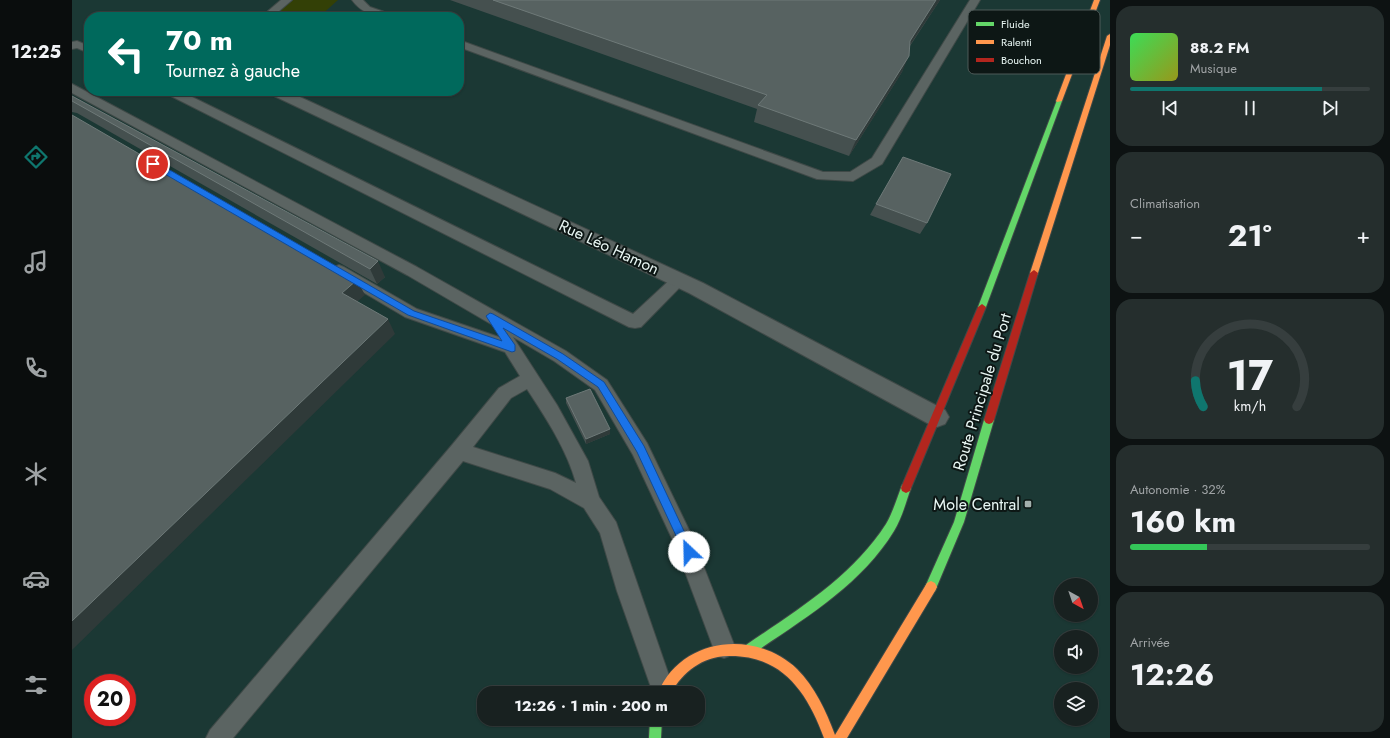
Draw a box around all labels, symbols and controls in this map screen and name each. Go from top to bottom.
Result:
legend [968,10,1100,74]
text: Fluide [1001,16,1030,32]
text: 70 m [166,20,233,61]
icon: left [100,28,152,80]
text: Ralenti [1001,34,1032,50]
text: 88.2 FM [1190,37,1249,59]
text: 12:25 [11,39,61,65]
text: Bouchon [1001,52,1042,68]
text: Tournez à gauche [166,58,300,84]
text: Musique [1190,59,1237,78]
icon: previous [1159,97,1181,119]
icon: pause [1239,97,1261,119]
icon: next [1319,97,1341,119]
icon: directions [22,143,50,171]
pin [136,147,170,181]
icon: arrive [142,153,164,175]
text: Climatisation [1130,194,1200,213]
street label: Rue Léo Hamon [555,214,663,280]
text: 21° [1228,214,1272,257]
text: − [1130,219,1143,251]
text: + [1356,219,1370,251]
icon: music [22,248,50,276]
street label: Route Principale du Port [947,310,1017,474]
text: 17 [1227,345,1273,406]
icon: phone [22,354,50,382]
text: km/h [1234,396,1266,416]
icon: climate [22,460,50,488]
text: Autonomie · 32% [1130,480,1225,499]
place label: Mole Central [933,493,1020,516]
marker: Mole Central [1023,499,1033,509]
text: 160 km [1130,500,1236,543]
position arrow [668,531,710,573]
icon: car [22,565,50,593]
north arrow [1054,578,1098,622]
map controls [1054,578,1098,726]
button: sound [1054,630,1098,674]
text: Arrivée [1130,633,1170,652]
text: 12:26 [1130,653,1214,696]
icon: filters [22,671,50,699]
speed limit sign: 20 [84,674,136,726]
button: layers [1054,682,1098,726]
text: 12:26 · 1 min · 200 m [514,695,668,717]

